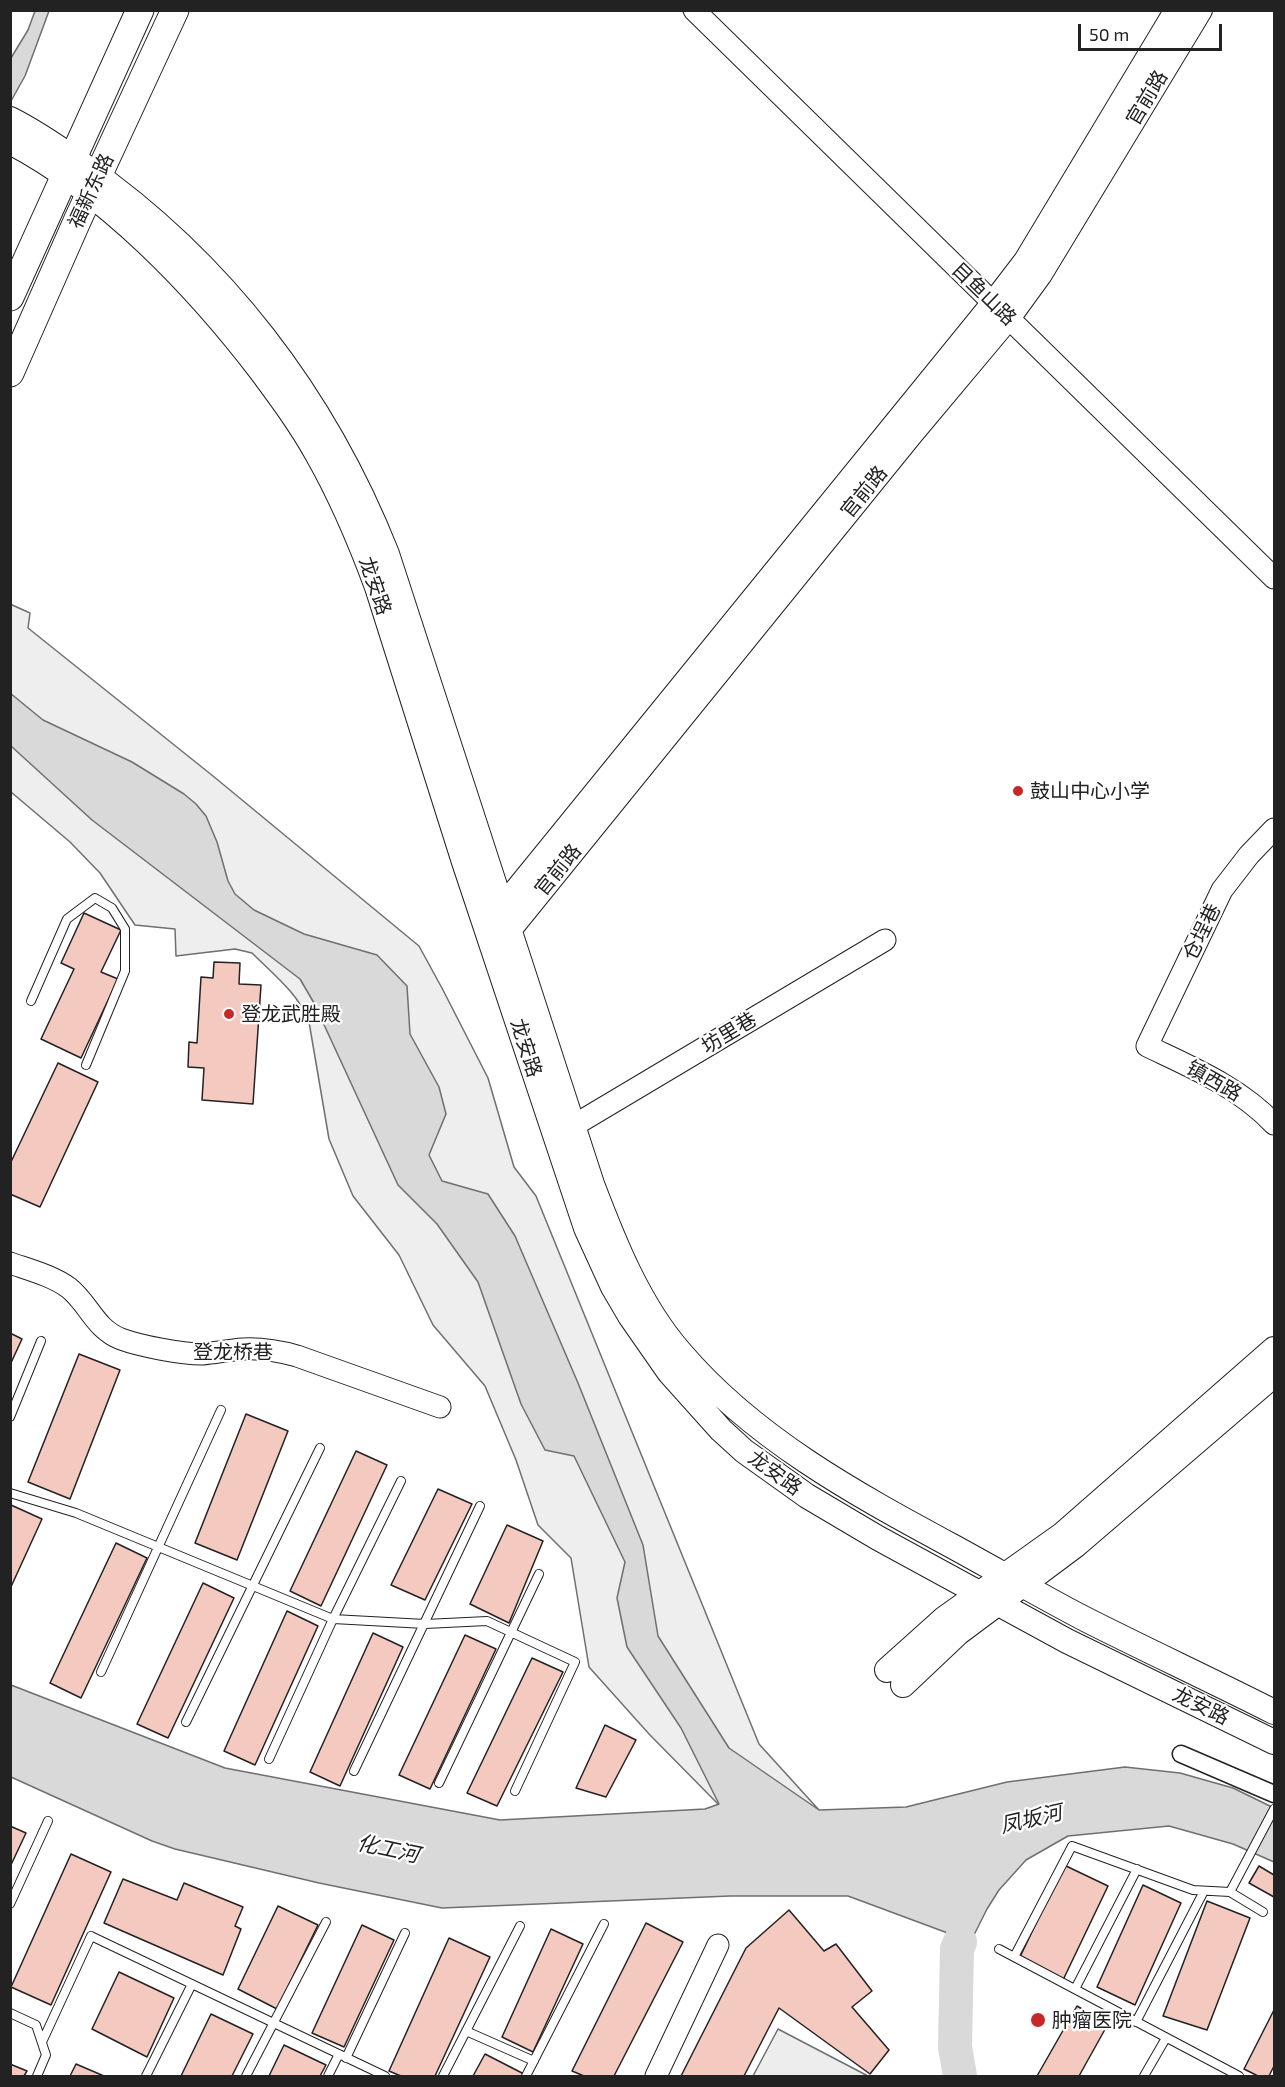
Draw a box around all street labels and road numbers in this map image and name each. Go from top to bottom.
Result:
street label: 官前路 [1121,66,1173,130]
street label: 福新东路 [63,150,119,232]
street label: 目鱼山路 [947,258,1021,330]
street label: 官前路 [836,461,892,523]
street label: 龙安路 [354,554,396,618]
street label: 官前路 [530,839,586,901]
street label: 仓埕巷 [1178,900,1226,964]
street label: 坊里巷 [697,1007,761,1059]
street label: 龙安路 [505,1016,547,1080]
street label: 镇西路 [1182,1056,1246,1106]
street label: 登龙桥巷 [193,1340,273,1364]
street label: 龙安路 [744,1446,806,1500]
street label: 龙安路 [1169,1682,1233,1730]

